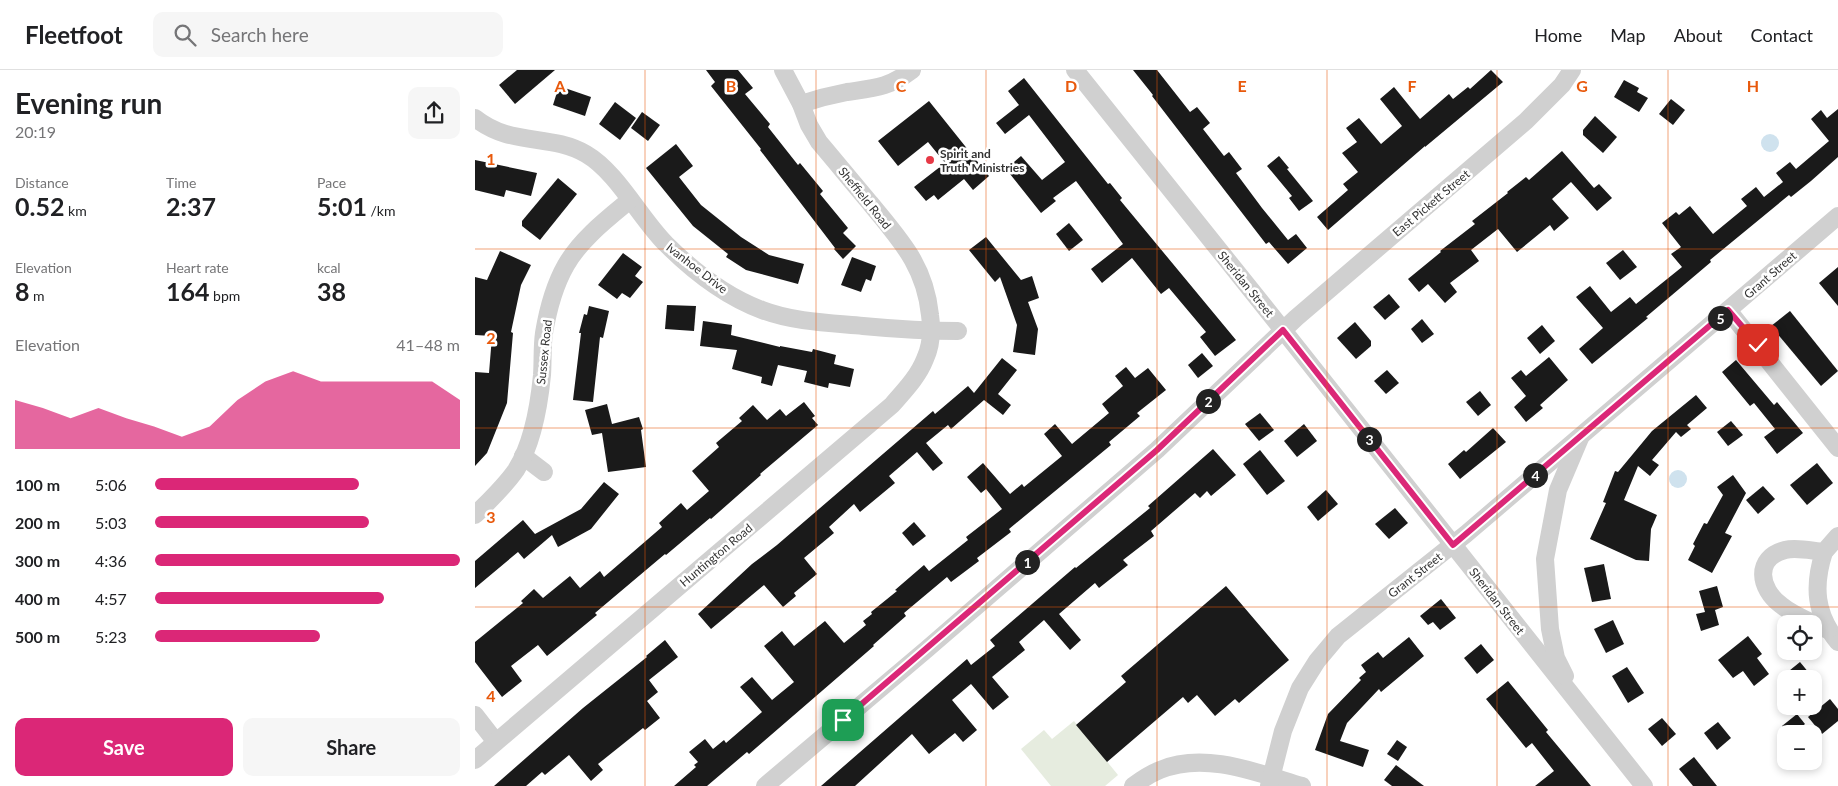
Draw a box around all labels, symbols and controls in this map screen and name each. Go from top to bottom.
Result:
search box [153,12,503,57]
text: Fleetfoot [25,20,123,49]
icon: search [171,21,199,49]
text: Search here [211,23,309,46]
text: Home [1534,24,1582,46]
text: Map [1610,24,1646,46]
text: About [1674,24,1723,46]
text: Contact [1751,24,1813,46]
text: A [553,76,566,95]
text: B [726,76,736,95]
text: C [896,76,907,95]
text: D [1065,76,1077,95]
text: E [1237,76,1247,95]
text: F [1407,76,1417,95]
text: G [1576,76,1588,95]
text: H [1747,76,1759,95]
text: Evening run [15,86,162,120]
button: share [408,87,460,139]
text: 20:19 [15,122,56,141]
place label: Spirit and Truth Ministries [940,146,1024,175]
text: 1 [486,149,496,168]
marker: Spirit and Truth Ministries [924,154,936,166]
street label: Sheffield Road [835,164,895,232]
street label: East Pickett Street [1389,166,1473,240]
text: Distance [15,174,69,191]
text: Time [166,174,197,191]
text: Pace [317,174,346,191]
text: 0.52 [15,191,64,221]
text: 2:37 [166,191,216,221]
text: 5:01 [317,191,367,221]
text: km [64,202,87,219]
text: /km [367,202,396,219]
street label: Ivanhoe Drive [663,239,731,297]
street label: Sheridan Street [1215,248,1278,321]
street label: Grant Street [1741,248,1800,302]
text: Elevation [15,259,72,276]
text: Heart rate [166,259,229,276]
text: kcal [317,259,341,276]
text: 8 [15,276,30,306]
text: 164 [166,276,210,306]
text: 38 [317,276,346,306]
text: m [30,287,45,304]
text: bpm [210,287,240,304]
pin: 5 [1707,306,1733,330]
text: 5 [1716,310,1725,327]
street label: Sussex Road [533,319,555,385]
pin [1737,324,1779,366]
text: 2 [486,328,496,347]
icon: check [1744,331,1772,359]
text: Elevation [15,335,80,354]
text: 41–48 m [396,335,460,354]
pin: 2 [1195,388,1221,414]
text: 2 [1204,393,1213,410]
pin: 3 [1357,426,1381,452]
text: 3 [1365,431,1374,448]
pin: 4 [1523,462,1547,488]
text: 4 [1531,467,1540,484]
text: 100 m [15,475,60,494]
text: 5:06 [95,475,127,494]
text: 3 [486,507,496,526]
text: 200 m [15,513,60,532]
text: 5:03 [95,513,127,532]
street label: Huntington Road [677,520,755,590]
street label: Grant Street [1385,549,1446,601]
pin: 1 [1015,550,1039,574]
text: 300 m [15,551,60,570]
text: 4:36 [95,551,127,570]
text: 1 [1023,554,1032,571]
street label: Sheridan Street [1466,565,1528,638]
text: 400 m [15,589,60,608]
text: 4:57 [95,589,127,608]
map controls [1777,615,1822,770]
button: locate [1777,615,1822,660]
text: 500 m [15,627,60,646]
text: 5:23 [95,627,127,646]
button: + [1777,670,1822,715]
text: 4 [486,686,496,705]
pin [822,699,864,741]
icon: arrive [829,706,857,734]
button: Save [15,718,233,776]
button: Share [243,718,460,776]
button: − [1777,725,1822,770]

